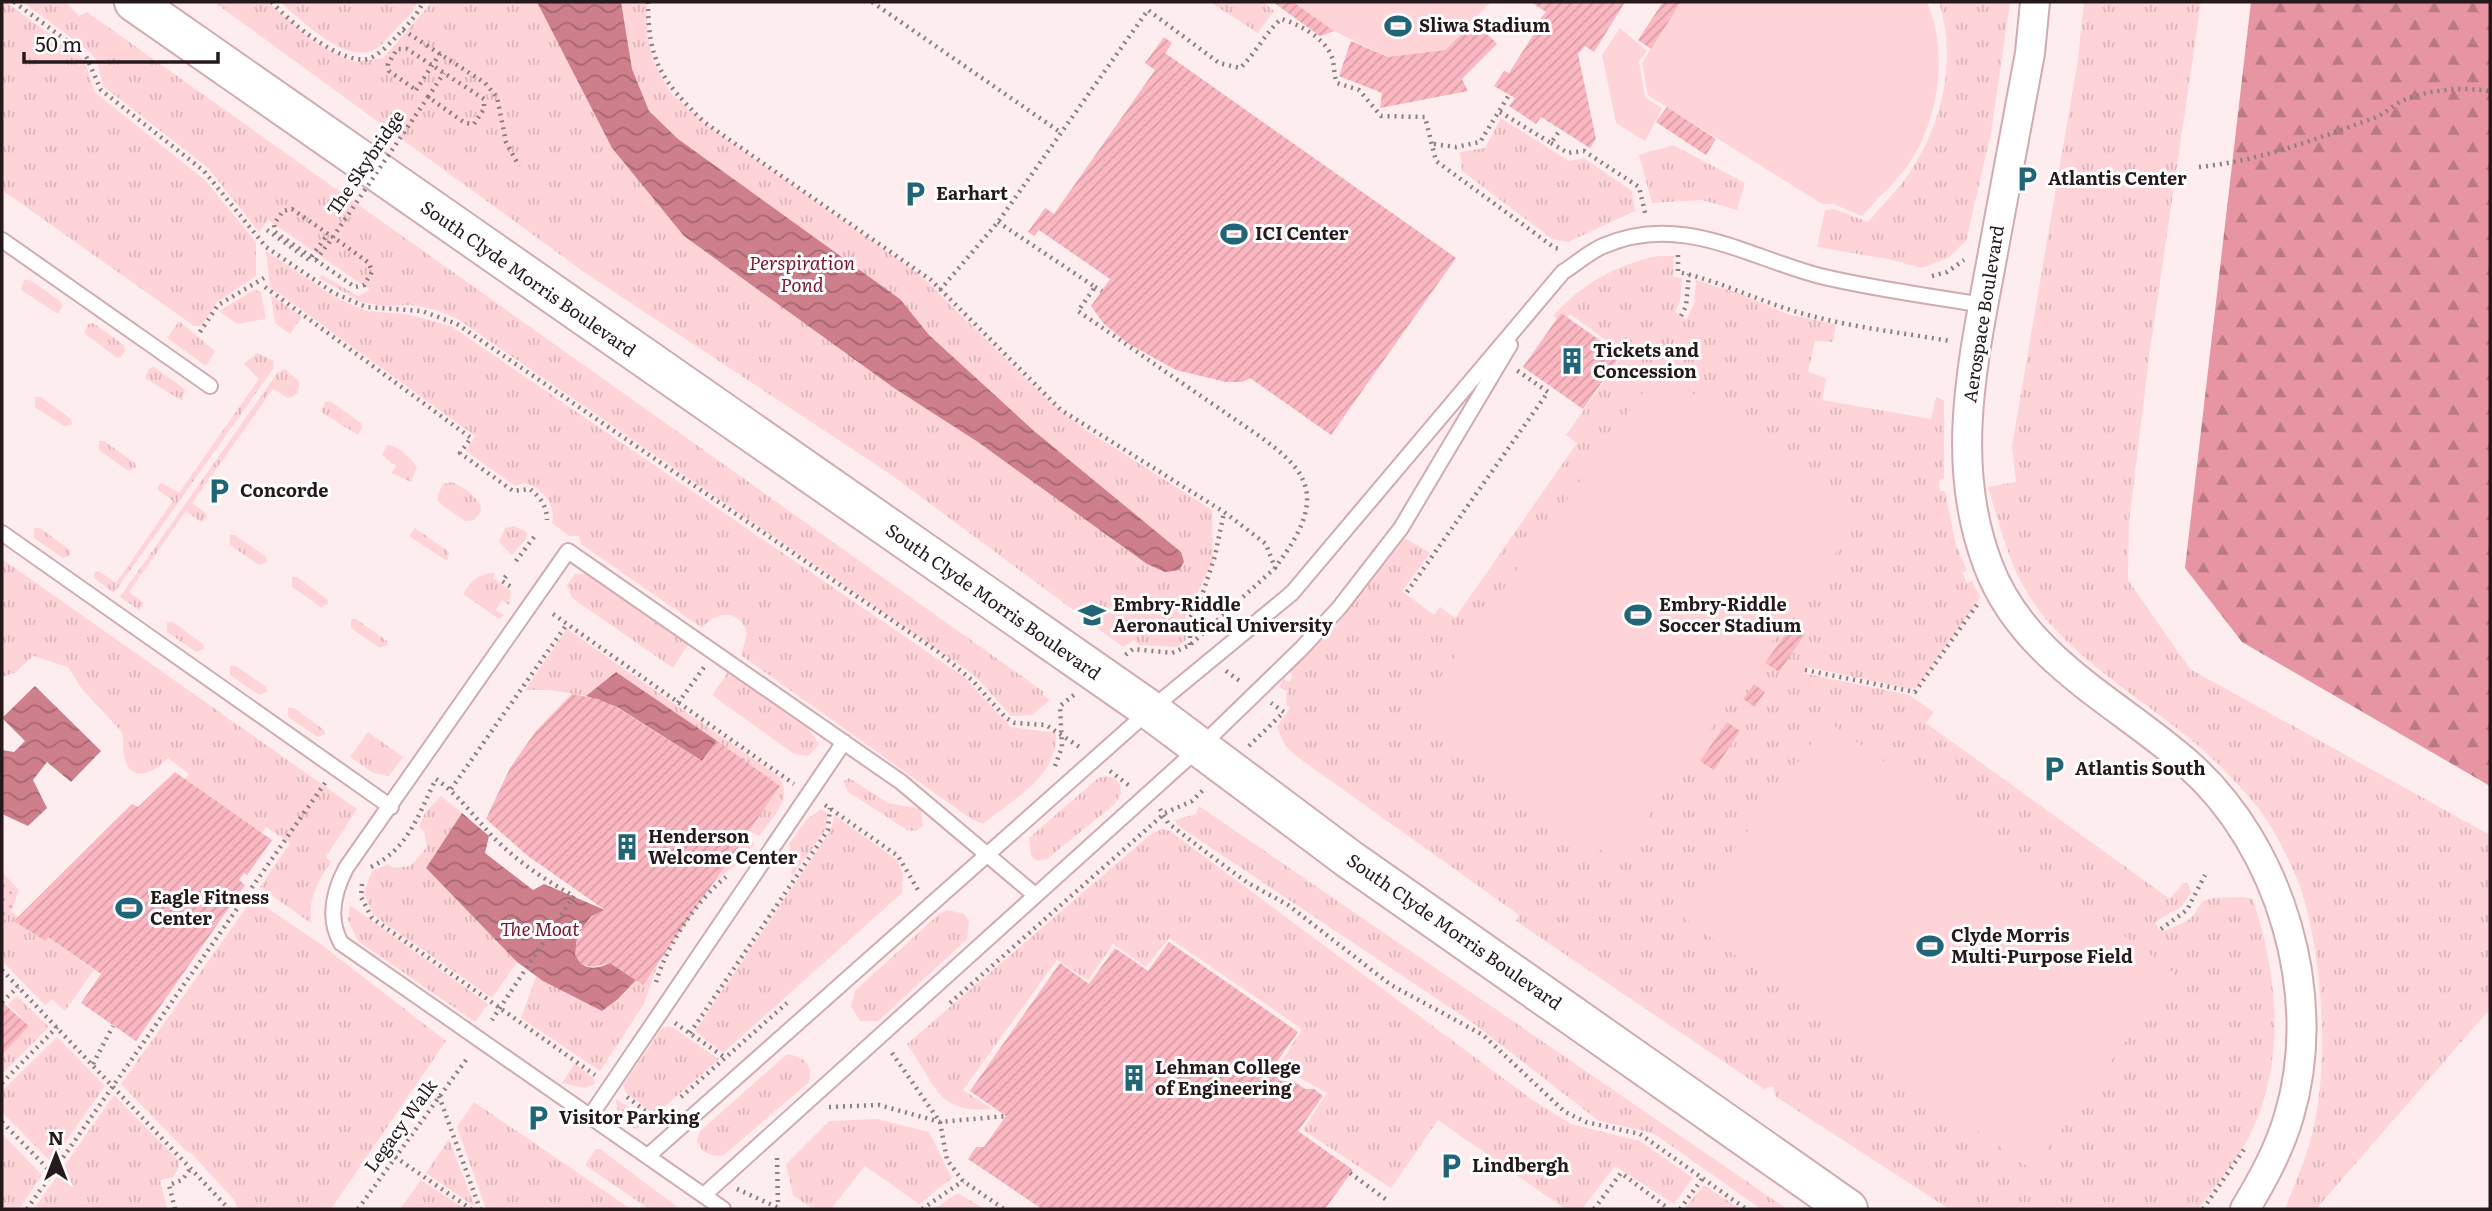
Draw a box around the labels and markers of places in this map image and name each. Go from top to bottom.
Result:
sports icon: Sliwa Stadium [1383,11,1413,41]
place label: Sliwa Stadium [1419,11,1550,38]
parking icon: Atlantis Center [2012,164,2042,194]
place label: Atlantis Center [2048,164,2187,191]
parking icon: Earhart [900,179,930,209]
place label: Earhart [936,179,1008,206]
sports icon: ICI Center [1219,219,1249,249]
place label: ICI Center [1255,219,1349,246]
place label: Tickets and Concession [1593,336,1699,384]
building icon: Tickets and Concession [1557,346,1587,376]
parking icon: Concorde [204,476,234,506]
place label: Concorde [240,476,328,503]
place label: Embry-Riddle Aeronautical University [1113,590,1333,638]
place label: Embry-Riddle Soccer Stadium [1659,590,1802,638]
school or university icon: Embry-Riddle Aeronautical University [1077,600,1107,630]
sports icon: Embry-Riddle Soccer Stadium [1623,600,1653,630]
parking icon: Atlantis South [2039,754,2069,784]
place label: Atlantis South [2075,754,2206,781]
place label: Henderson Welcome Center [648,822,798,870]
building icon: Henderson Welcome Center [612,832,642,862]
place label: Eagle Fitness Center [150,883,269,931]
sports icon: Eagle Fitness Center [114,893,144,923]
place label: Clyde Morris Multi-Purpose Field [1951,921,2133,969]
sports icon: Clyde Morris Multi-Purpose Field [1915,931,1945,961]
place label: Lehman College of Engineering [1155,1053,1301,1101]
building icon: Lehman College of Engineering [1119,1063,1149,1093]
parking icon: Visitor Parking [523,1103,553,1133]
place label: Visitor Parking [559,1103,701,1130]
parking icon: Lindbergh [1436,1151,1466,1181]
place label: Lindbergh [1472,1151,1569,1178]

